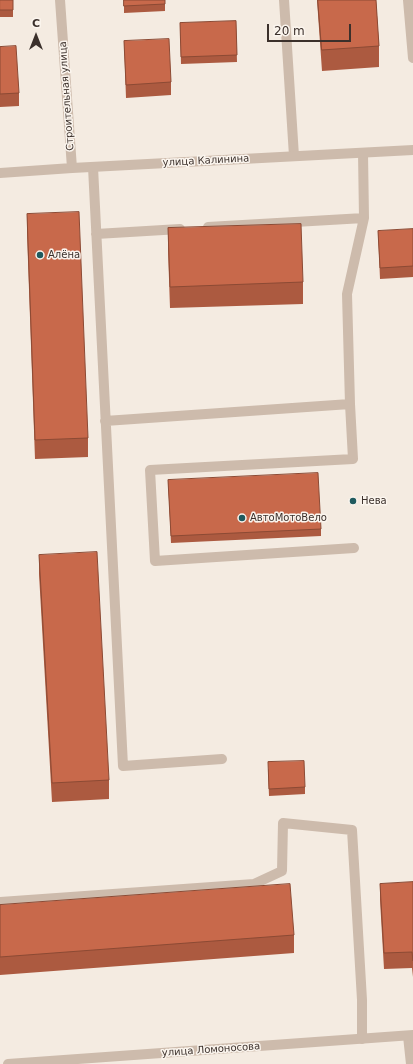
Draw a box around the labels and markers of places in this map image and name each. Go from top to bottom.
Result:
place label: Алёна [48,249,80,261]
marker: Алёна [35,250,45,260]
place label: Нева [361,495,387,507]
marker: Нева [348,496,358,506]
place label: АвтоМотоВело [250,512,327,524]
marker: АвтоМотоВело [237,513,247,523]

